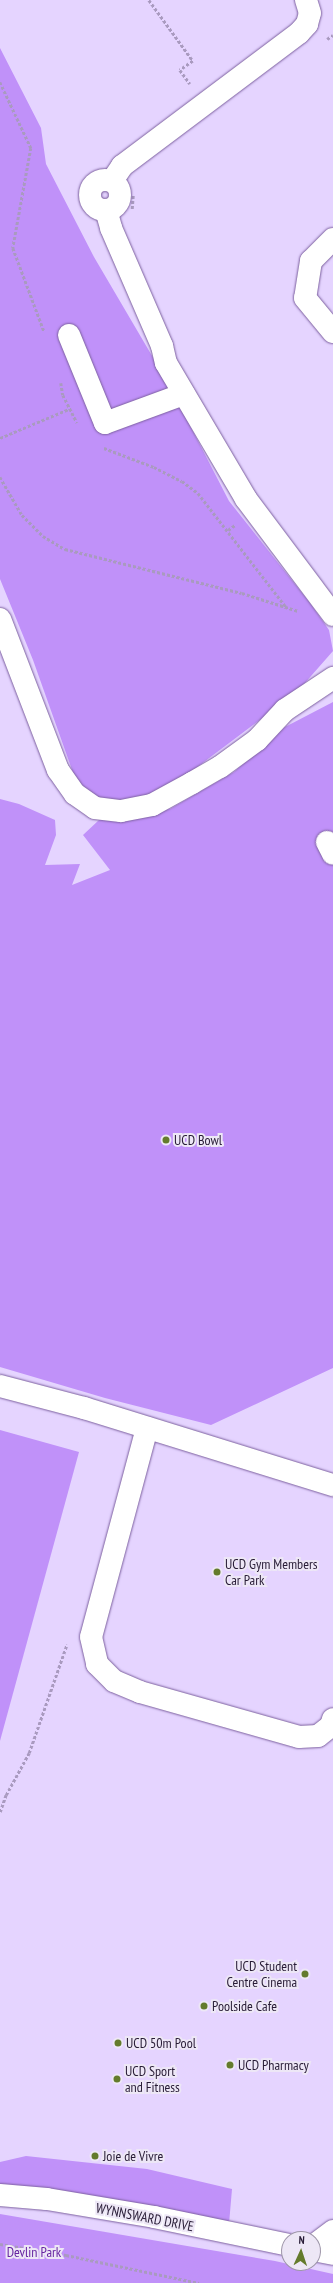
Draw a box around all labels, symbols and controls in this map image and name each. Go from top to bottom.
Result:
place label: UCD Bowl [174,1132,222,1148]
marker: UCD Bowl [161,1135,171,1145]
place label: UCD Gym Members Car Park [225,1556,317,1588]
marker: UCD Gym Members Car Park [212,1567,222,1577]
place label: UCD Student Centre Cinema [227,1958,297,1990]
marker: UCD Student Centre Cinema [300,1969,310,1979]
place label: Poolside Cafe [212,1998,277,2014]
marker: Poolside Cafe [199,2001,209,2011]
place label: UCD 50m Pool [126,2035,196,2051]
marker: UCD 50m Pool [113,2038,123,2048]
place label: UCD Pharmacy [238,2057,309,2073]
marker: UCD Pharmacy [225,2060,235,2070]
place label: UCD Sport and Fitness [125,2063,180,2096]
marker: UCD Sport and Fitness [112,2074,122,2084]
place label: Joie de Vivre [103,2148,164,2164]
marker: Joie de Vivre [90,2151,100,2161]
street label: WYNNSWARD DRIVE [95,2199,195,2235]
north arrow [281,2231,321,2271]
text: N [298,2233,305,2247]
park label: Devlin Park [7,2244,61,2260]

